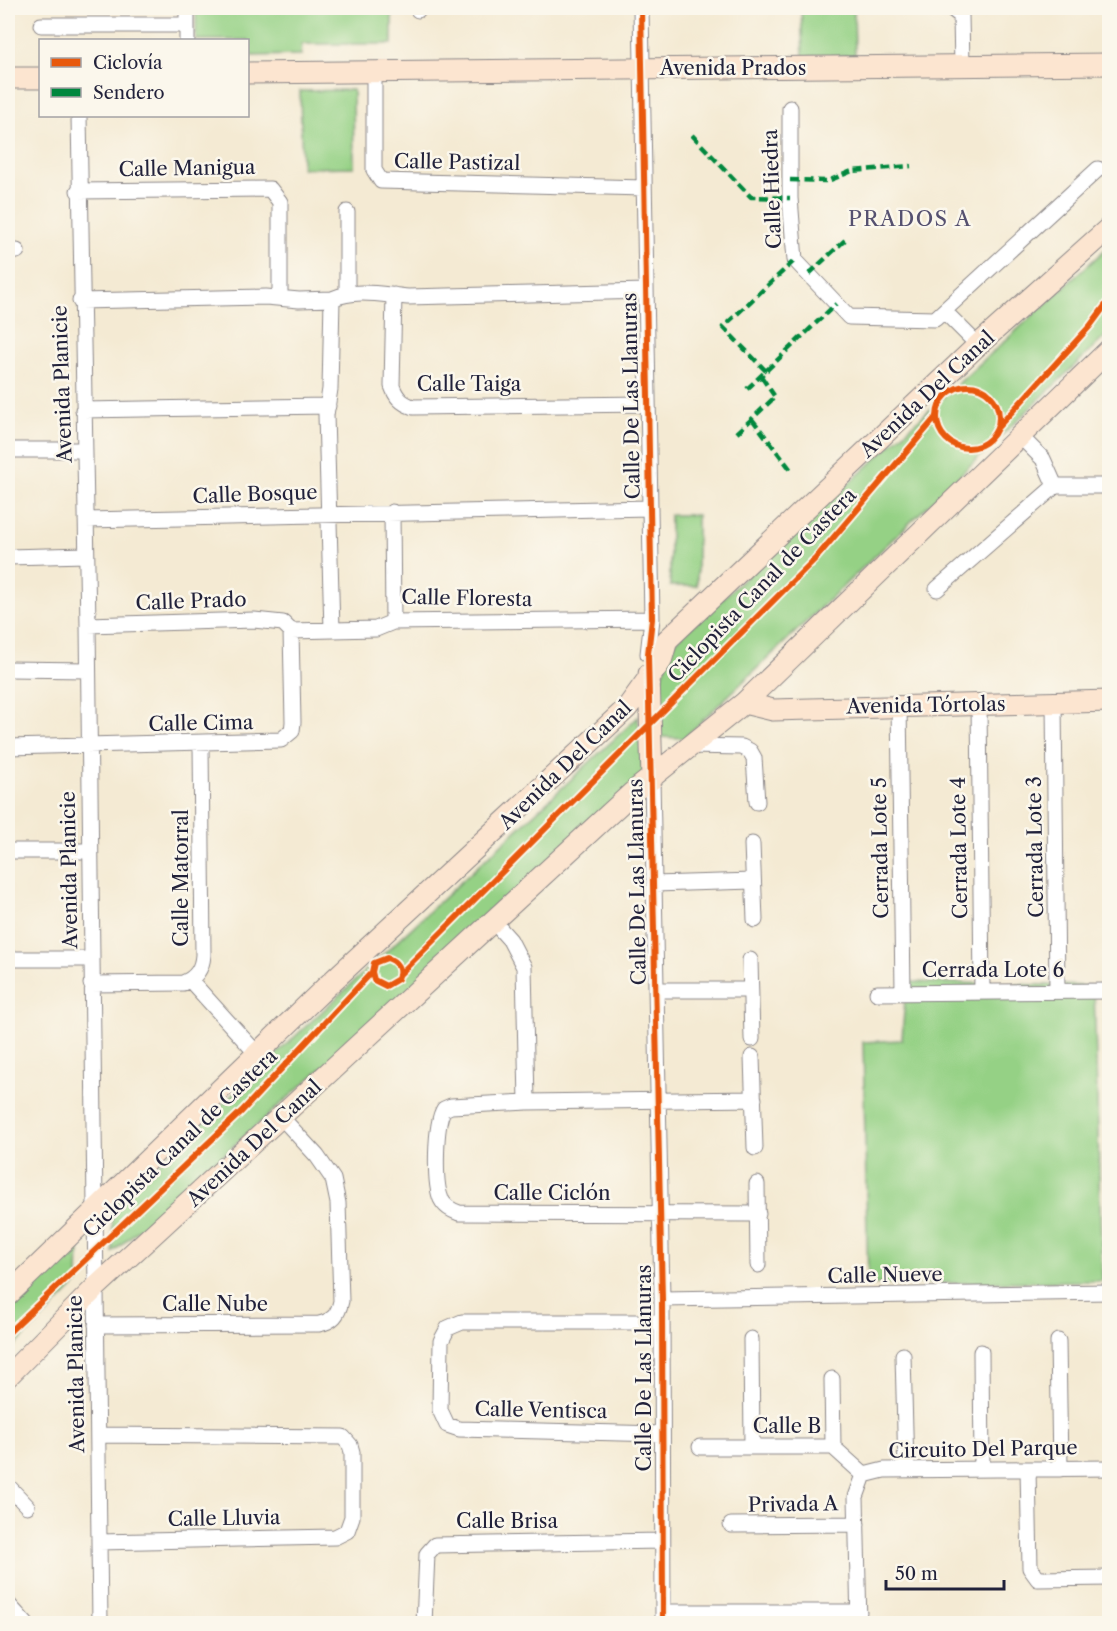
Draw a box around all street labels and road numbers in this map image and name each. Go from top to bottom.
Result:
street label: Avenida Prados [659,56,806,80]
street label: Calle Hiedra [758,128,786,249]
street label: Calle Pastizal [394,149,520,175]
street label: Calle Manigua [118,155,256,181]
street label: Calle De Las Llanuras [617,292,645,500]
street label: Avenida Planicie [47,305,77,464]
street label: Avenida Del Canal [854,325,999,463]
street label: Calle Taiga [417,372,522,396]
street label: Calle Bosque [192,480,318,508]
street label: Ciclopista Canal de Castera [663,483,861,687]
street label: Calle Floresta [401,585,533,611]
street label: Calle Prado [135,587,247,615]
street label: Avenida Tórtolas [845,692,1006,718]
street label: Avenida Del Canal [493,695,636,835]
street label: Calle Cima [148,710,254,736]
street label: Cerrada Lote 3 [1022,776,1048,918]
street label: Cerrada Lote 5 [867,777,893,919]
street label: Cerrada Lote 4 [946,777,972,919]
street label: Calle De Las Llanuras [623,778,651,986]
street label: Avenida Planicie [56,791,82,950]
street label: Calle Matorral [169,809,193,947]
street label: Cerrada Lote 6 [922,958,1064,982]
street label: Ciclopista Canal de Castera [78,1044,282,1242]
street label: Avenida Del Canal [181,1074,326,1212]
street label: Calle Ciclón [493,1181,611,1205]
street label: Calle Nueve [827,1262,943,1288]
street label: Calle De Las Llanuras [632,1265,656,1471]
street label: Calle Nube [162,1292,268,1316]
street label: Avenida Planicie [63,1295,89,1454]
street label: Calle Ventisca [474,1397,608,1423]
street label: Calle B [753,1414,821,1438]
street label: Circuito Del Parque [888,1435,1078,1463]
street label: Privada A [748,1491,839,1517]
street label: Calle Lluvia [167,1505,281,1531]
street label: Calle Brisa [456,1509,558,1533]

